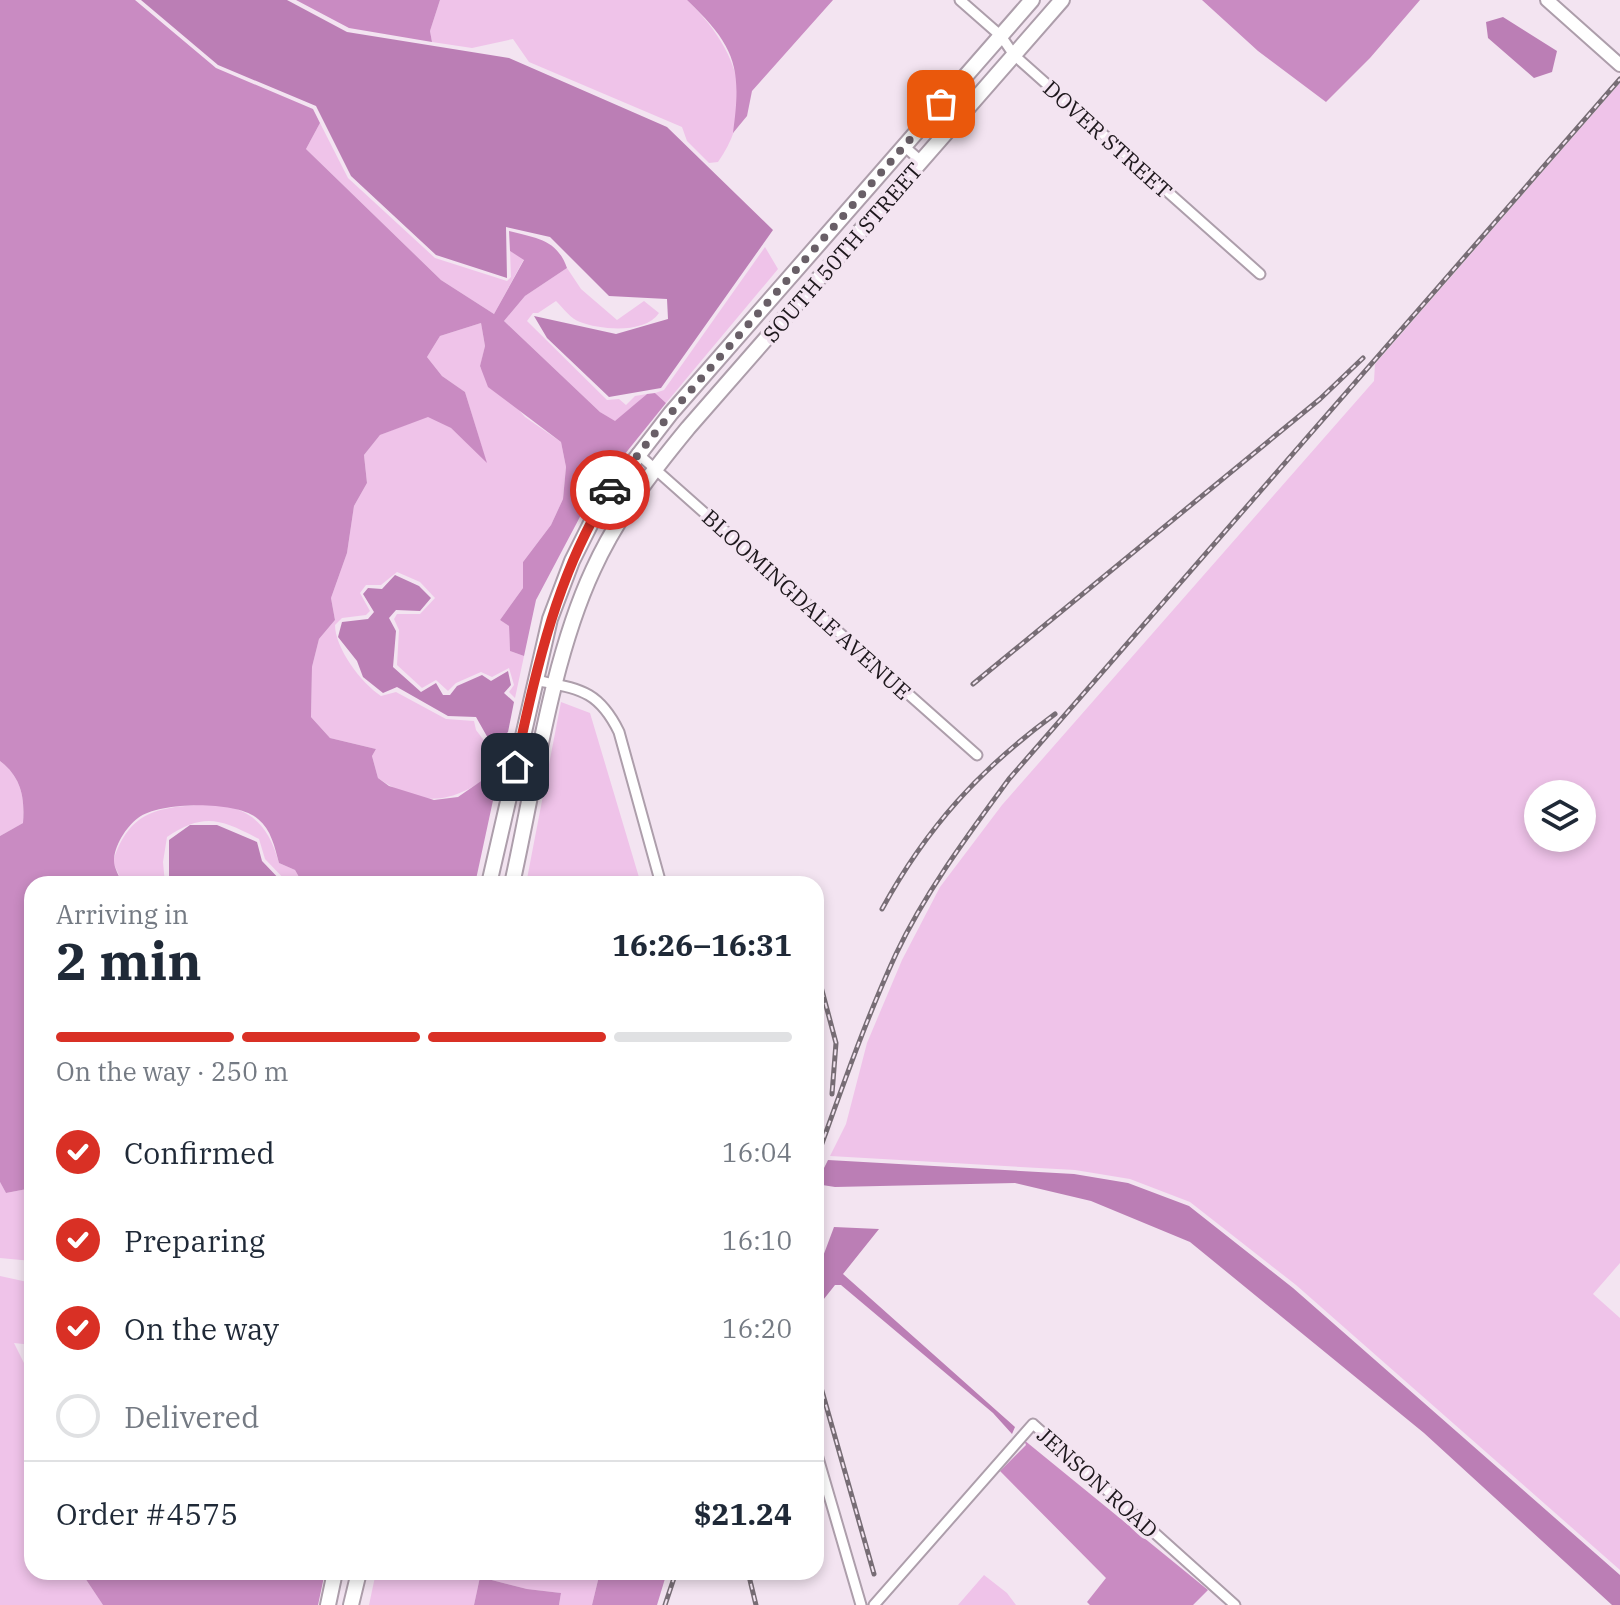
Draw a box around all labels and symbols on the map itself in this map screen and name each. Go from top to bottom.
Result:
pin [907,70,975,138]
street label: DOVER STREET [1037,73,1179,205]
street label: SOUTH 50TH STREET [756,156,928,348]
courier [570,450,650,530]
street label: BLOOMINGDALE AVENUE [696,502,918,706]
pin [481,733,549,801]
street label: JENSON ROAD [1032,1420,1164,1544]

